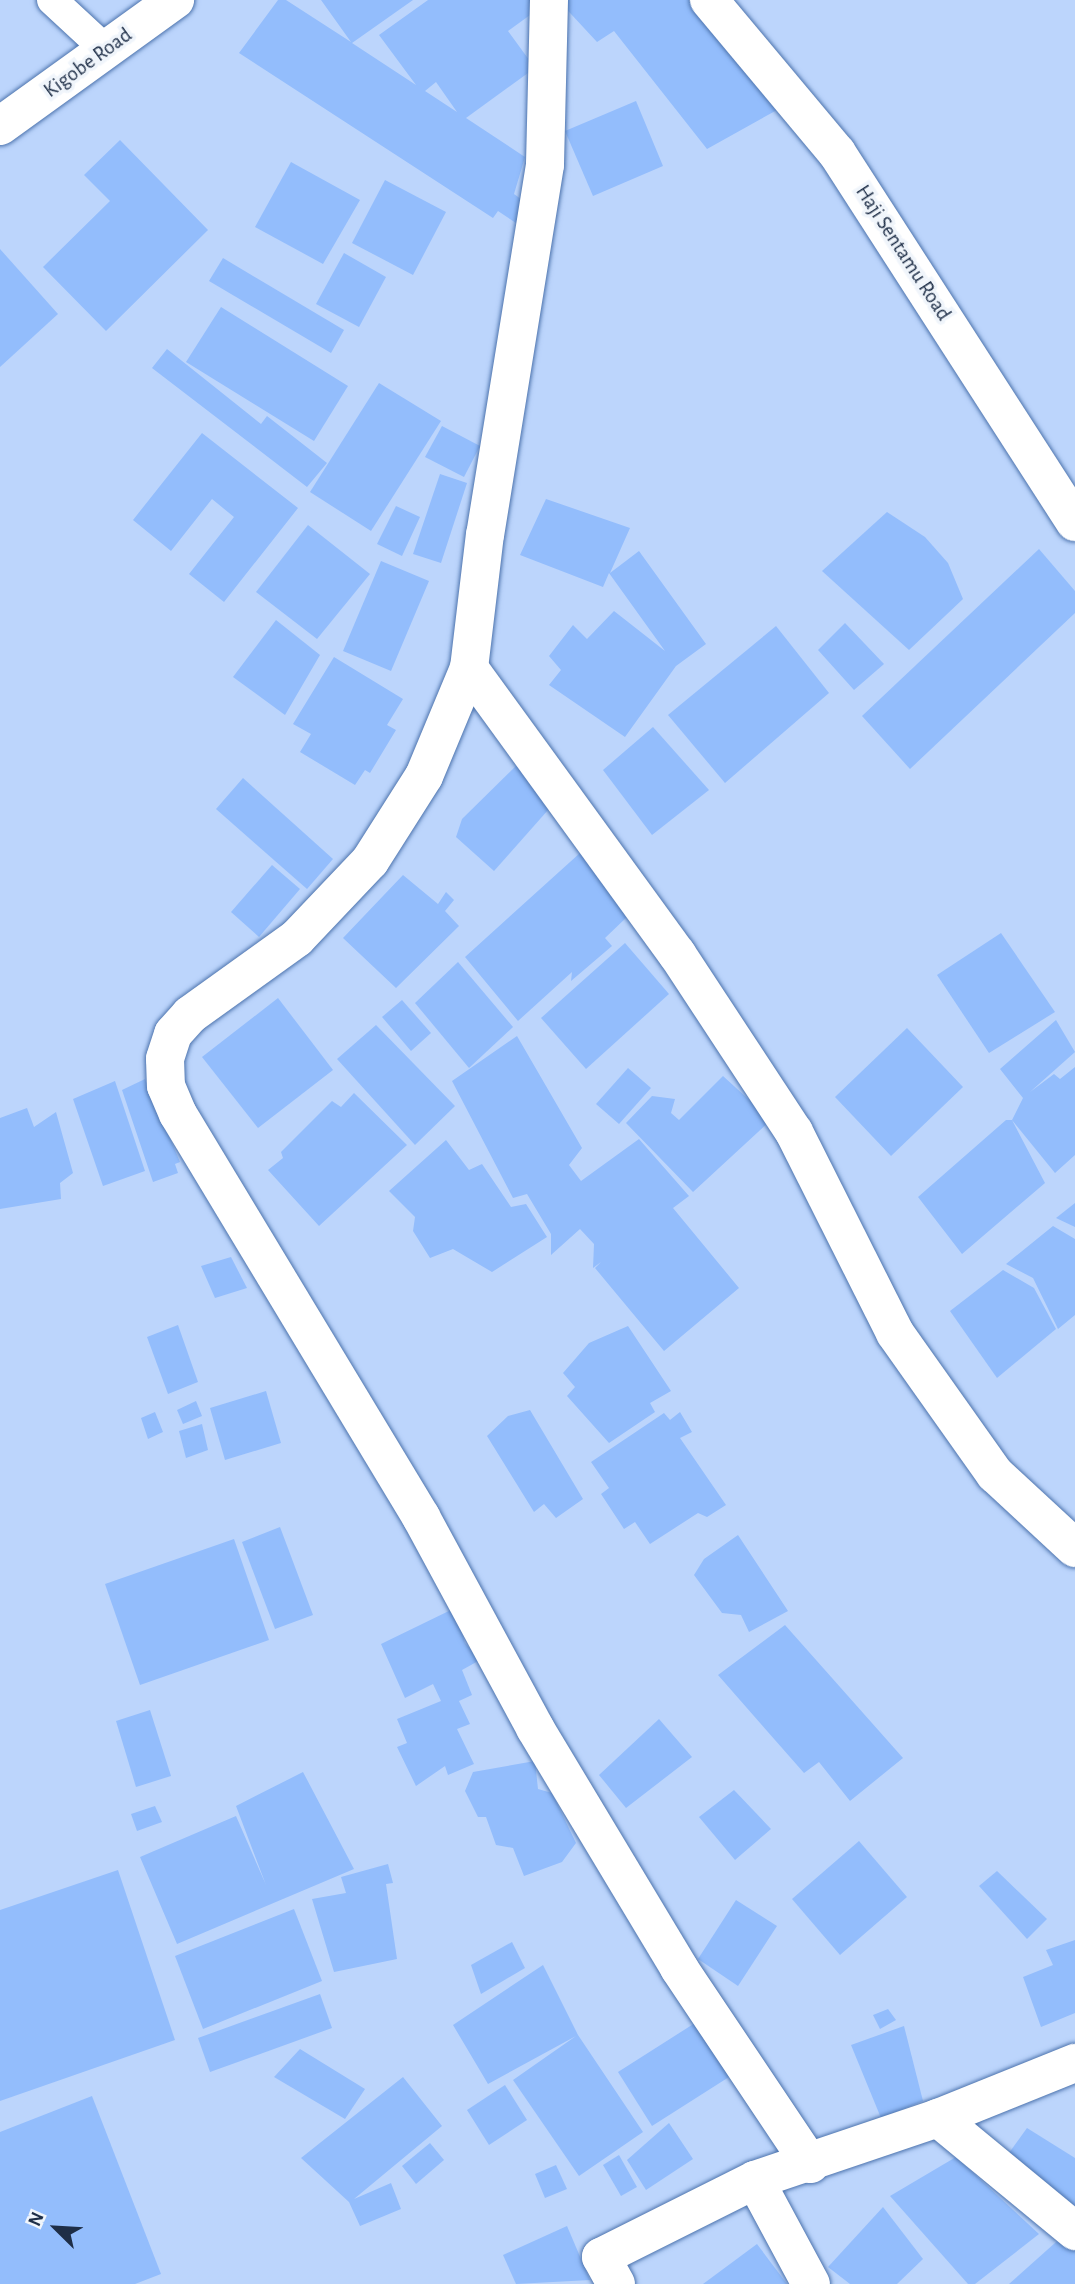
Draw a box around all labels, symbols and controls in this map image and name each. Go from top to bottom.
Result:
street label: Kigobe Road [39,23,137,103]
street label: Haji Sentamu Road [850,180,956,326]
north arrow [21,2193,91,2263]
text: N [25,2209,48,2229]

